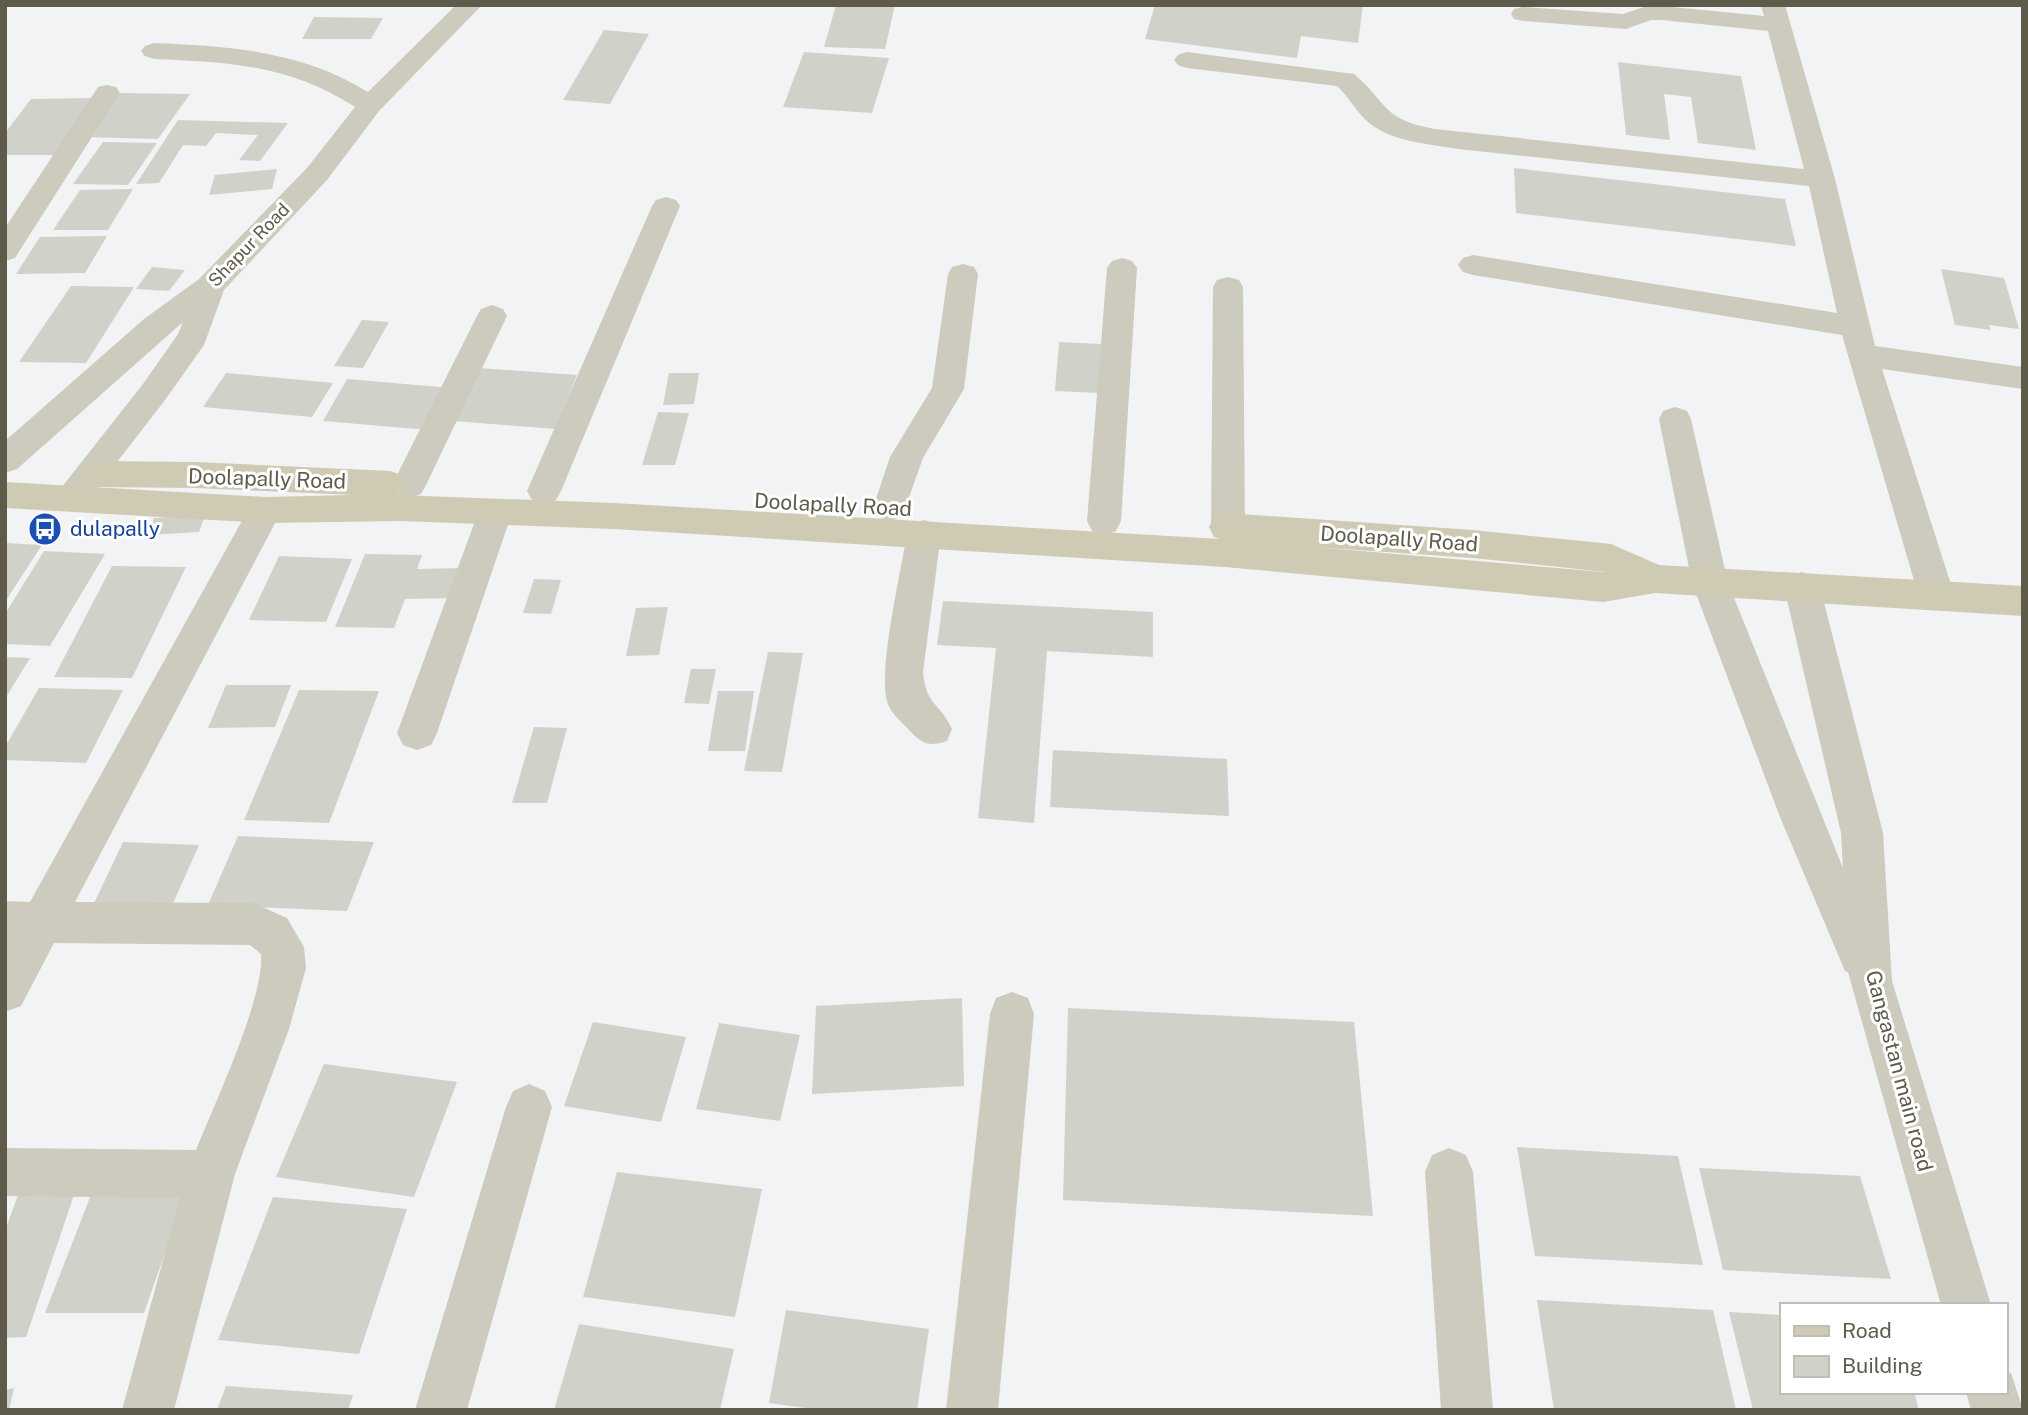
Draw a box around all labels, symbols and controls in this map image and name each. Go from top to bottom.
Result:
street label: Shapur Road [204,199,294,291]
street label: Doolapally Road [188,463,346,494]
street label: Doolapally Road [753,488,913,521]
bus stop icon: dulapally [26,510,64,548]
place label: dulapally [70,516,160,541]
street label: Doolapally Road [1319,521,1479,556]
street label: Gangastan main road [1861,968,1938,1174]
legend [1780,1303,2007,1394]
text: Road [1842,1318,1892,1343]
text: Building [1842,1353,1923,1378]

